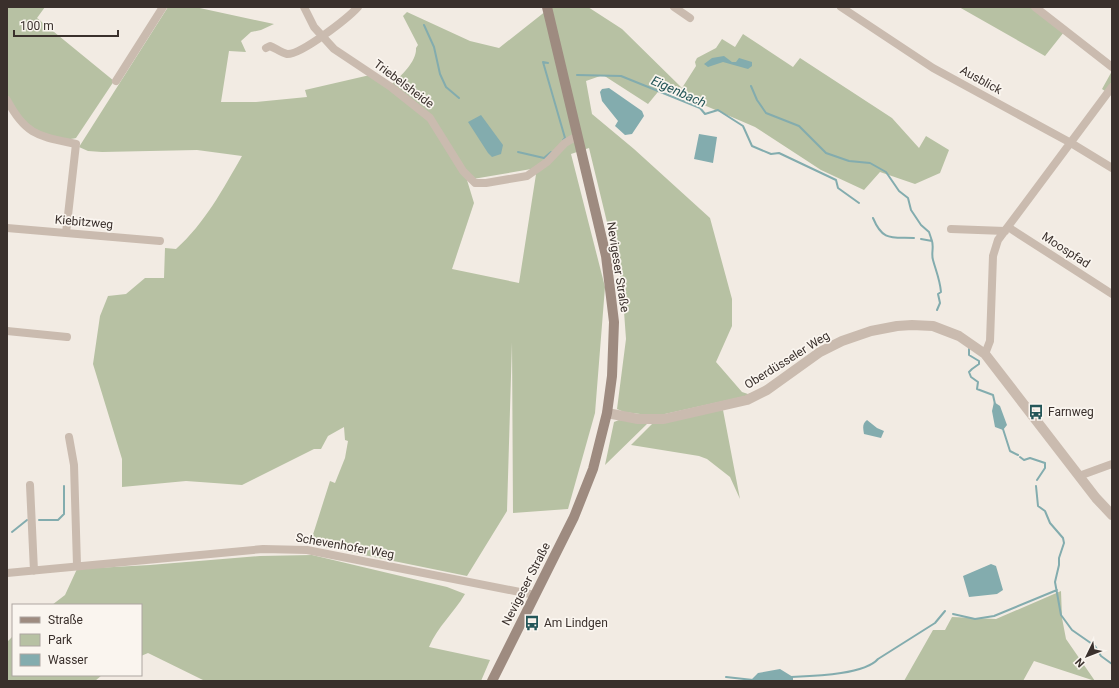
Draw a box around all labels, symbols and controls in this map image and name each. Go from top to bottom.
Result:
scale bar [14,12,118,38]
text: 100 m [20,19,54,33]
street label: Triebelsheide [371,57,437,111]
street label: Ausblick [958,63,1005,98]
water label: Eigenbach [649,73,709,110]
street label: Kiebitzweg [54,212,114,232]
street label: Nevigeser Straße [604,221,632,313]
street label: Moospfad [1039,229,1093,271]
street label: Oberdüsseler Weg [742,328,832,392]
bus stop icon: Farnweg [1027,403,1045,421]
place label: Farnweg [1048,405,1094,419]
street label: Schevenhofer Weg [295,530,395,562]
street label: Nevigeser Straße [499,540,553,628]
legend [12,604,142,676]
text: Straße [48,613,83,627]
bus stop icon: Am Lindgen [523,614,541,632]
place label: Am Lindgen [544,616,608,630]
text: Park [48,633,73,647]
north arrow [1067,636,1107,676]
text: Wasser [48,653,88,667]
text: N [1072,655,1087,670]

